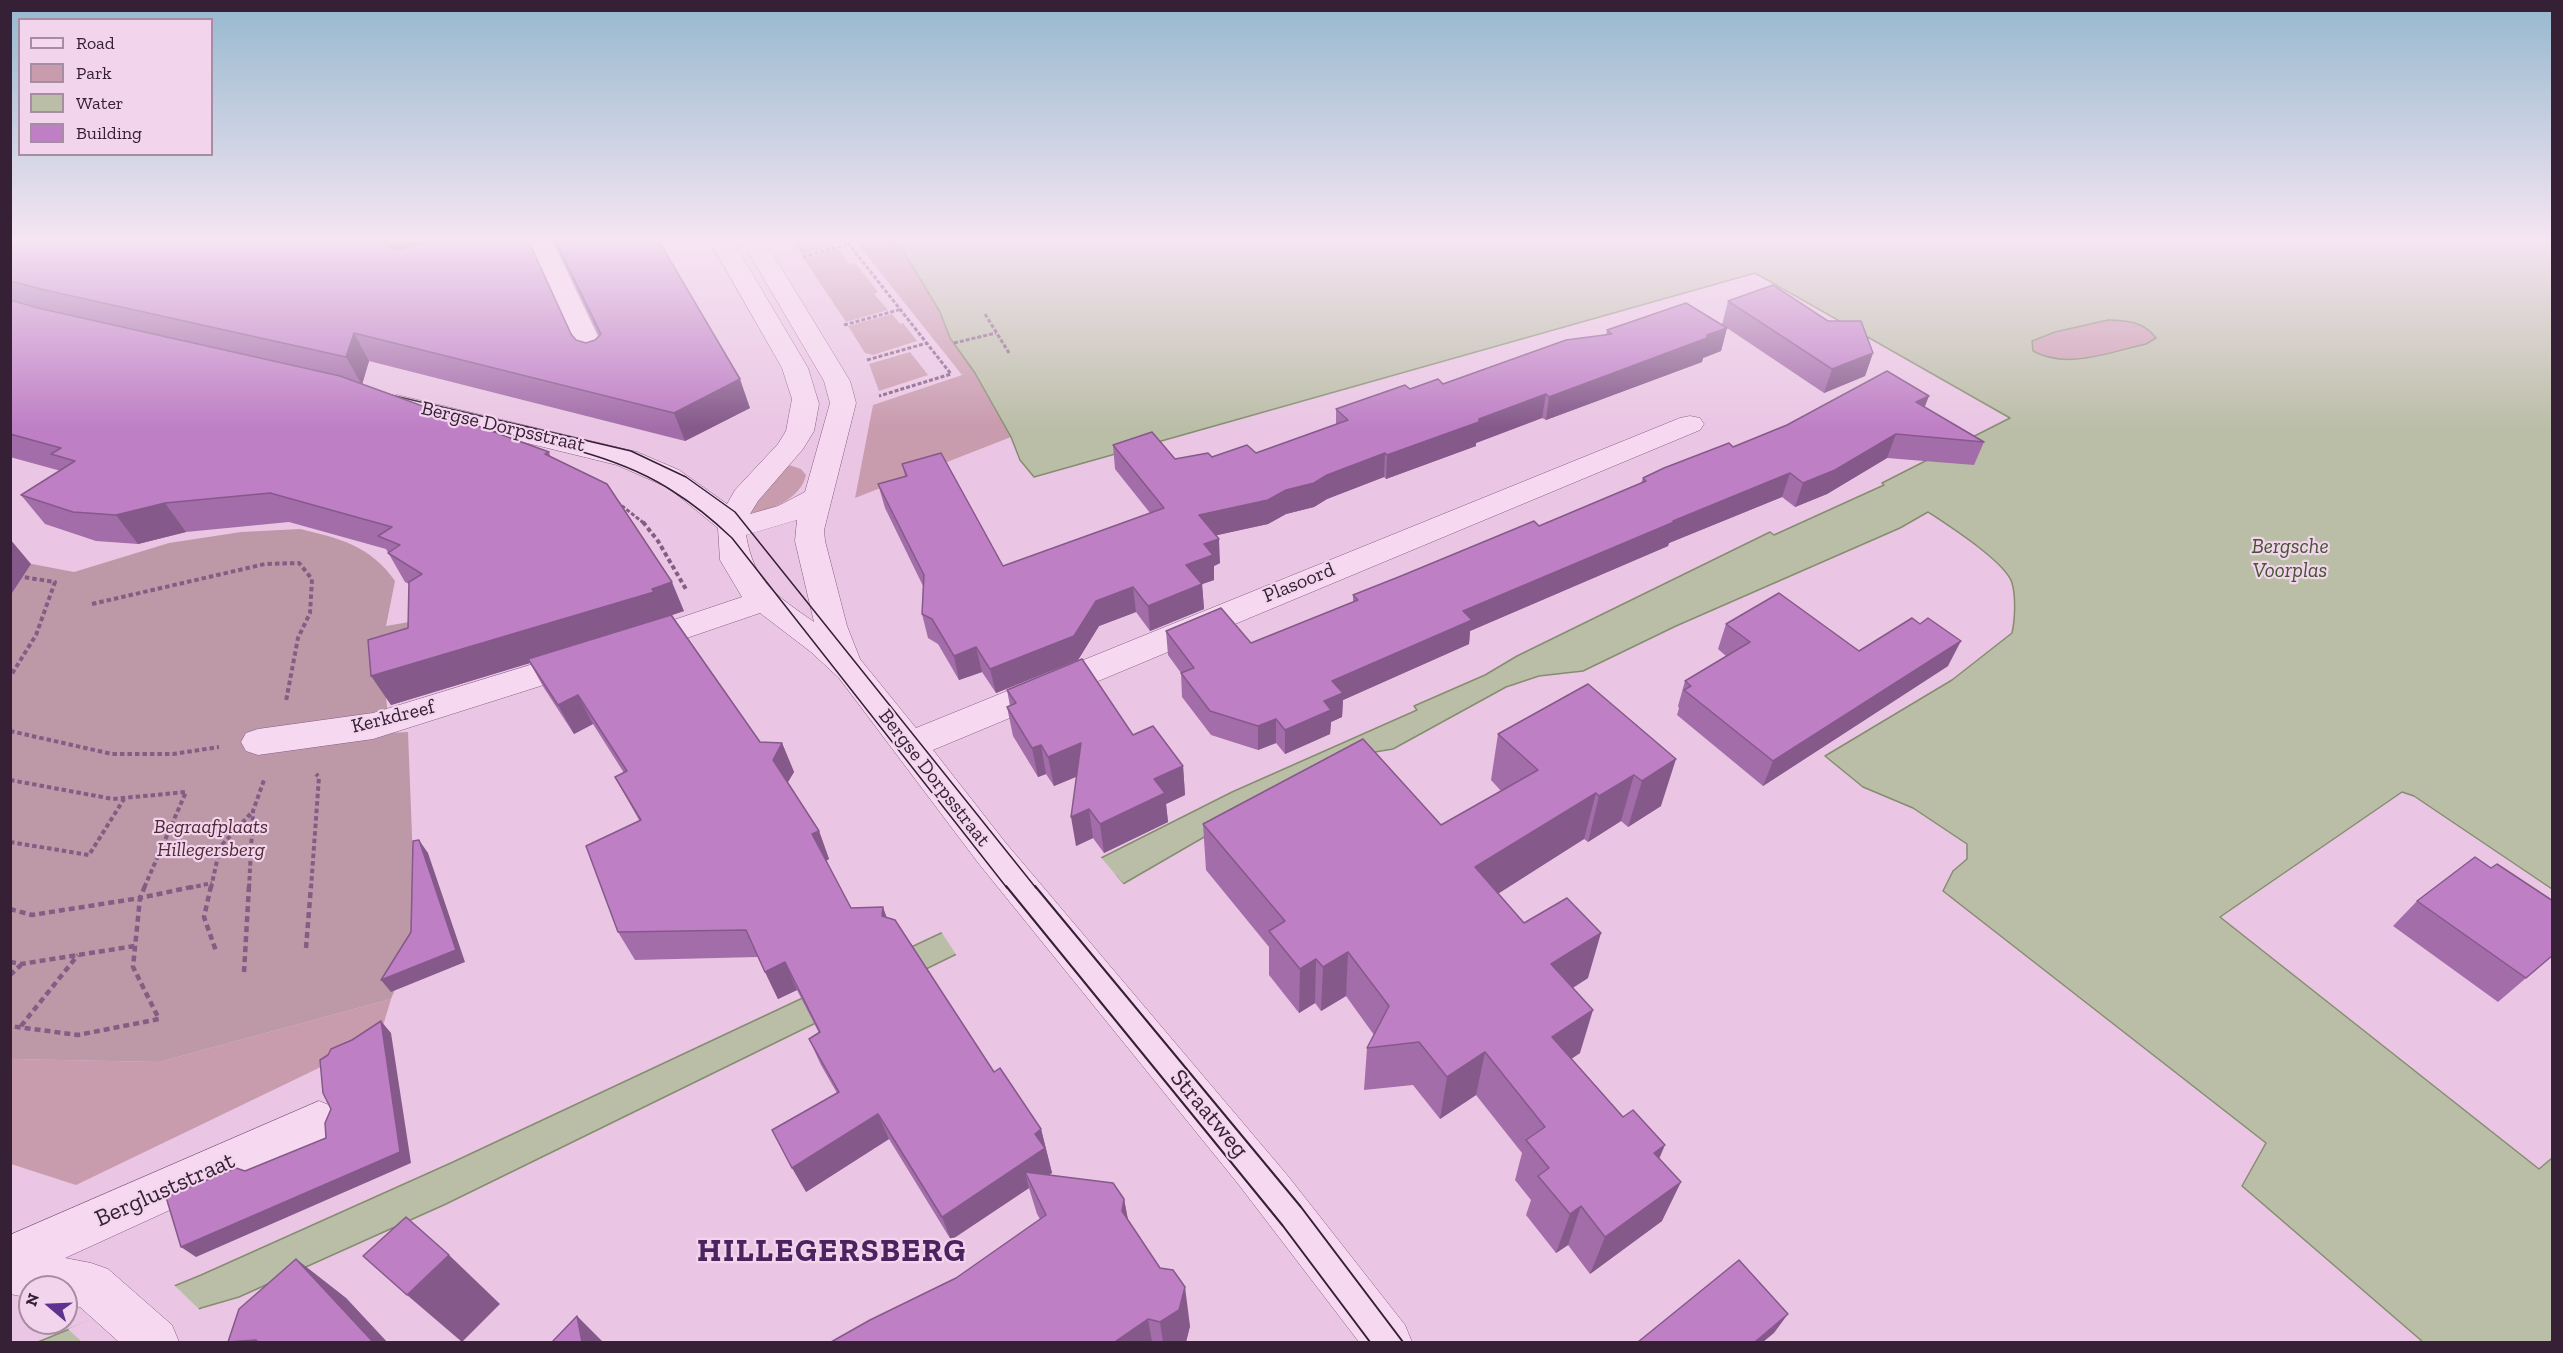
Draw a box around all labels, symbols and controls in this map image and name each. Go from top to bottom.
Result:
legend [18,18,213,156]
text: Road [76,32,115,54]
text: Park [76,62,112,84]
text: Water [76,92,123,114]
text: Building [76,122,142,144]
street label: Bergse Dorpsstraat [419,396,587,458]
water label: Bergsche Voorplas [2251,534,2329,584]
street label: Plasoord [1260,558,1338,608]
street label: Kerkdreef [349,695,437,739]
street label: Bergse Dorpsstraat [873,705,995,851]
park label: Begraafplaats Hillegersberg [154,815,268,862]
street label: Straatweg [1164,1064,1254,1164]
street label: Bergluststraat [91,1146,239,1234]
district label: HILLEGERSBERG [697,1233,967,1271]
north arrow [18,1275,78,1335]
text: N [21,1291,43,1308]

